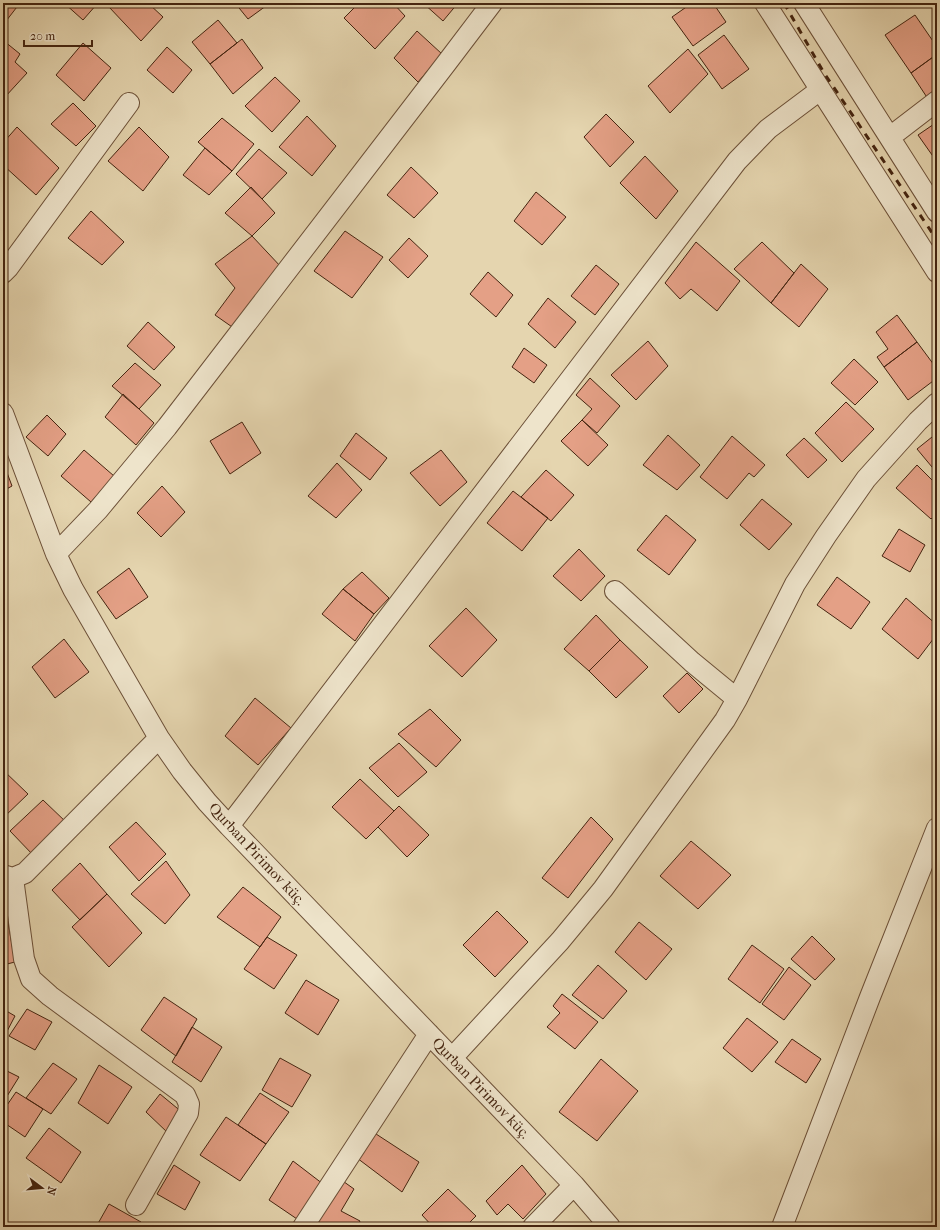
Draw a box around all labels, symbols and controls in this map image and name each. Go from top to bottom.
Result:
scale bar [24,22,92,48]
text: 20 m [30,29,55,43]
street label: Qurban Pirimov küç. [205,799,309,909]
street label: Qurban Pirimov küç. [428,1034,534,1142]
north arrow [22,1168,62,1208]
text: N [44,1185,59,1197]

